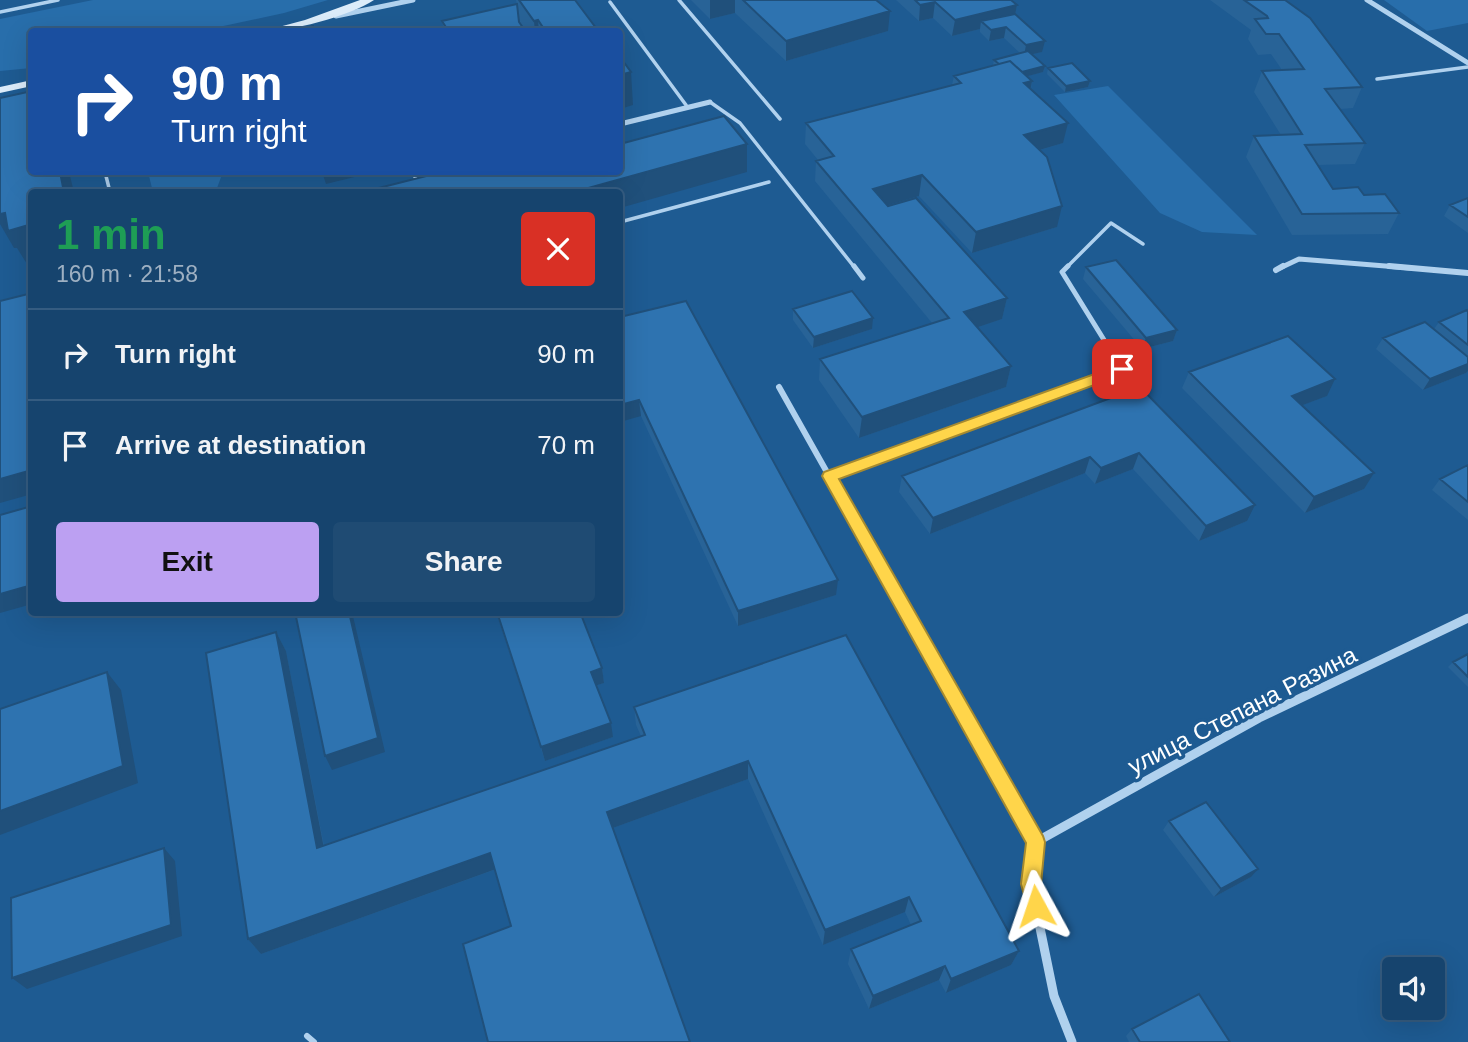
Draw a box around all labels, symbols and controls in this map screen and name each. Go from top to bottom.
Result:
icon: right [56,56,147,147]
text: 90 m [171,56,283,110]
text: Turn right [171,113,307,149]
text: 1 min [56,211,166,258]
button: close [521,212,595,286]
text: 160 m · 21:58 [56,261,198,287]
icon: right [56,336,94,374]
text: Turn right [115,339,236,369]
text: 90 m [537,339,595,369]
pin [1092,339,1152,399]
icon: arrive [1103,350,1141,388]
icon: arrive [56,427,94,465]
text: Arrive at destination [115,430,366,460]
text: 70 m [537,430,595,460]
button: Exit [56,522,319,602]
button: Share [333,522,595,602]
street label: улица Степана Разина [1123,640,1361,779]
position arrow [999,869,1073,943]
map controls [1382,957,1445,1020]
button: sound [1382,957,1445,1020]

